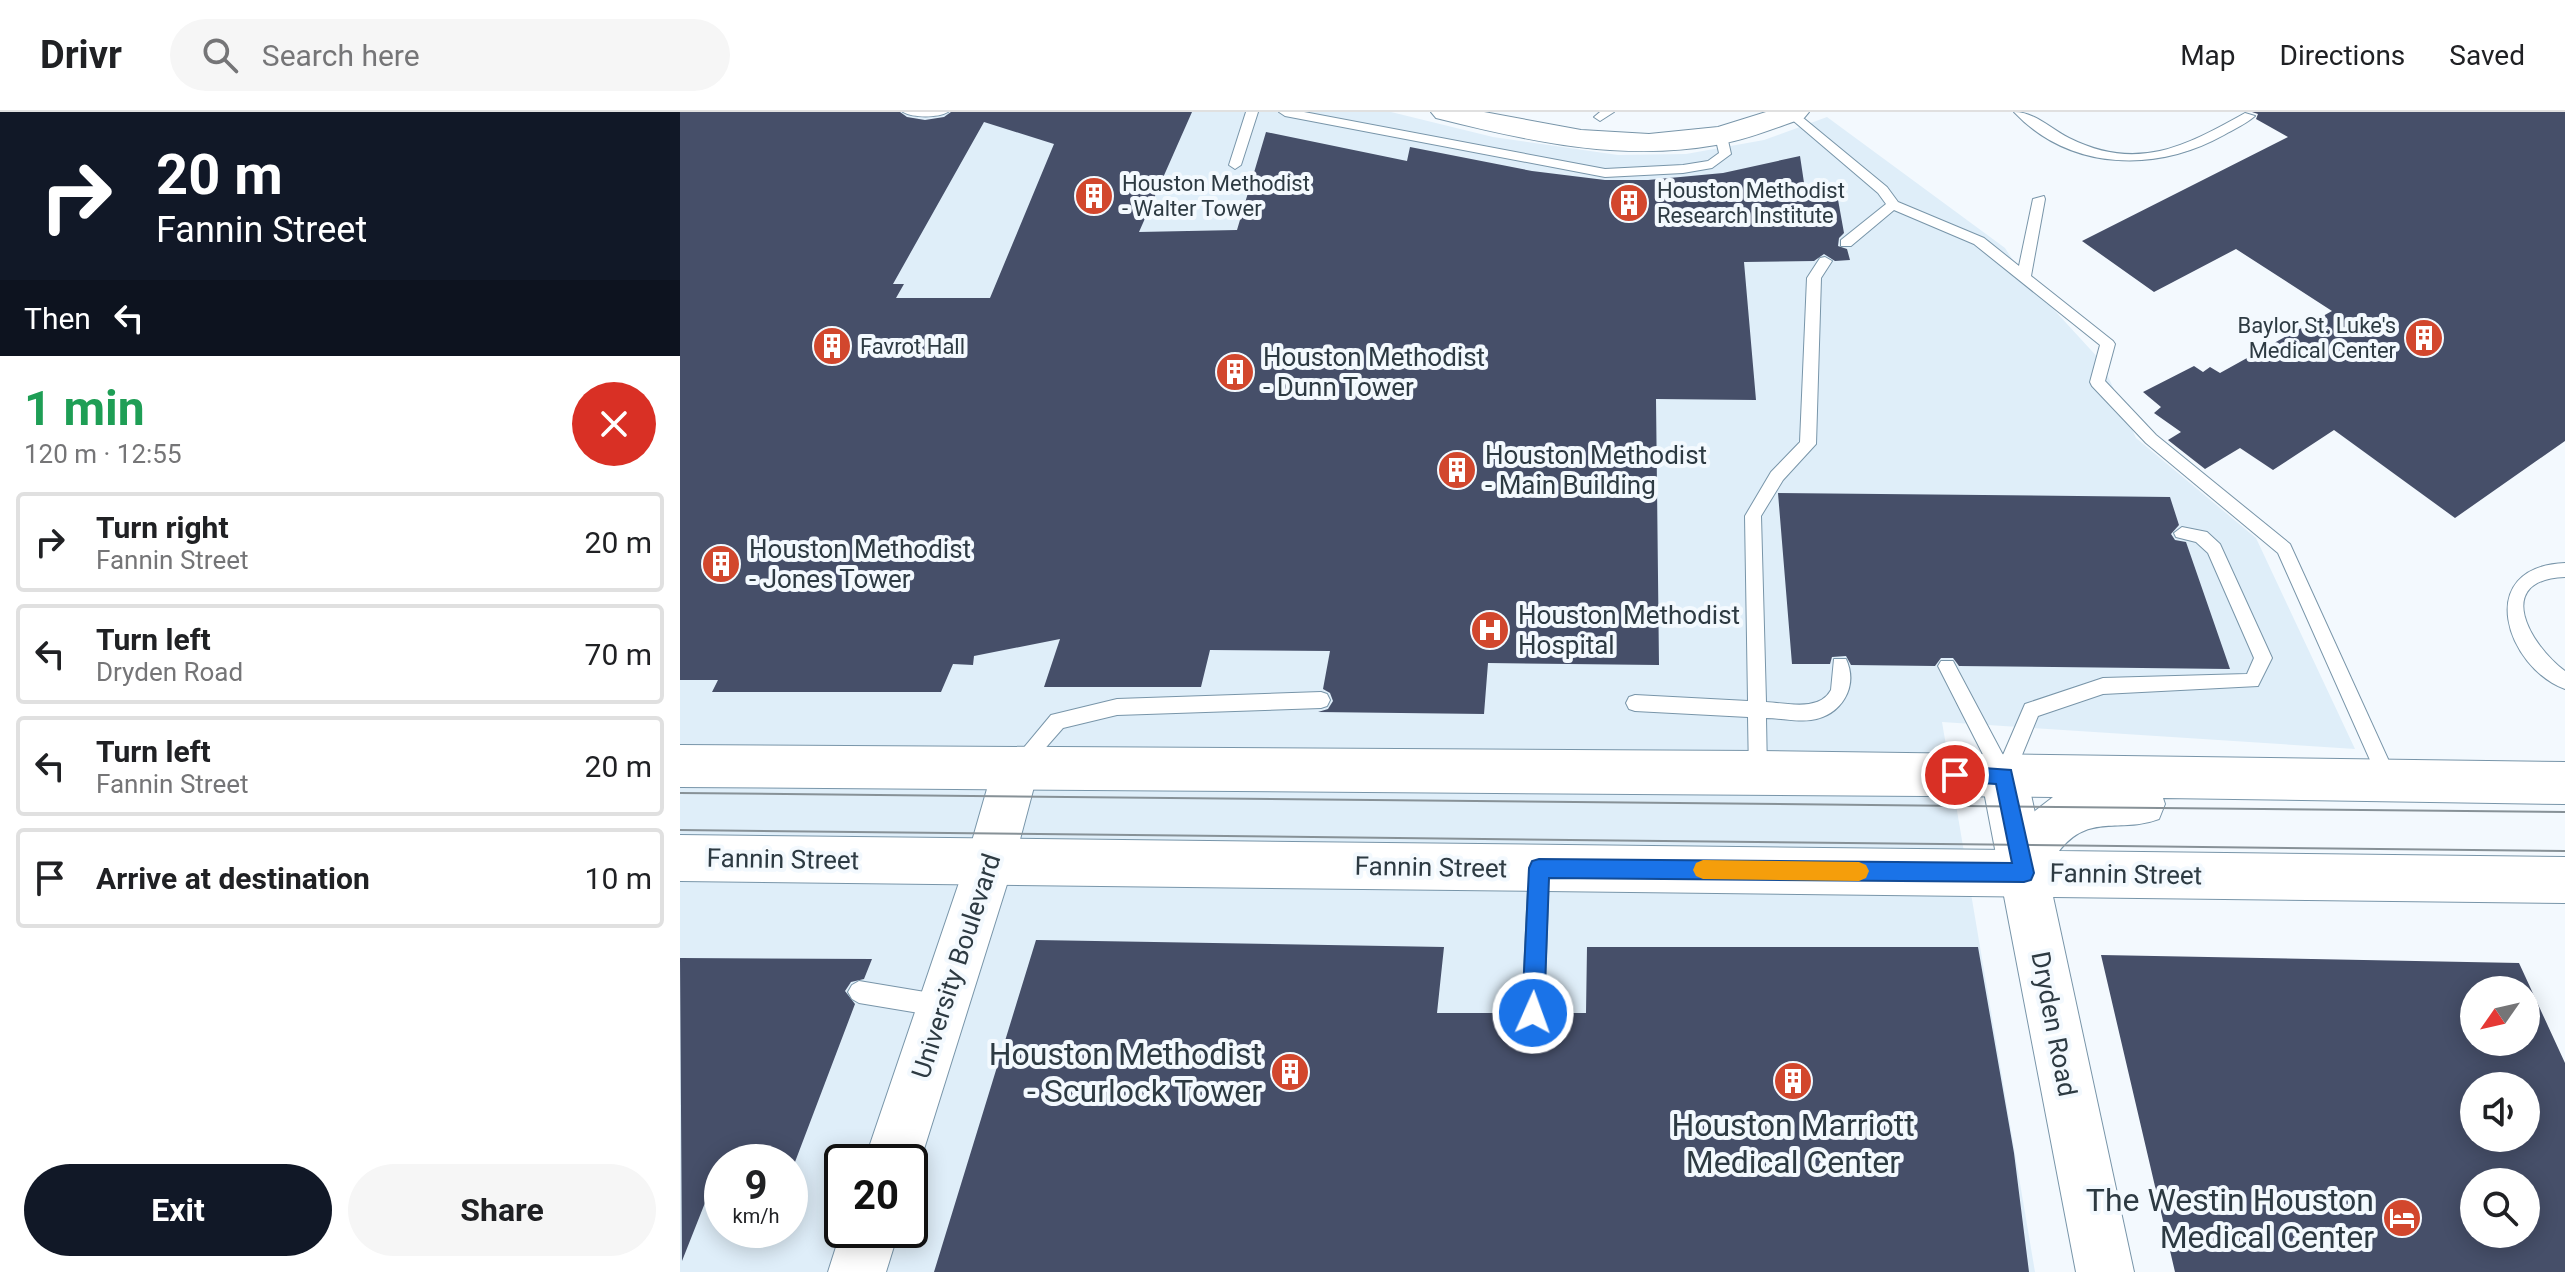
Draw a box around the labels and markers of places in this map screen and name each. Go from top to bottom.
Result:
place label: Houston Methodist - Walter Tower [1122,171,1310,221]
building icon: Houston Methodist - Walter Tower [1073,175,1115,217]
place label: Houston Methodist Research Institute [1657,178,1845,228]
building icon: Houston Methodist Research Institute [1608,182,1650,224]
place label: Baylor St. Luke's Medical Center [2237,313,2397,363]
building icon: Baylor St. Luke's Medical Center [2403,317,2445,359]
building icon: Favrot Hall [811,325,853,367]
place label: Favrot Hall [860,334,965,359]
place label: Houston Methodist - Dunn Tower [1263,342,1485,402]
building icon: Houston Methodist - Dunn Tower [1214,351,1256,393]
place label: Houston Methodist - Main Building [1485,440,1707,500]
building icon: Houston Methodist - Main Building [1436,449,1478,491]
place label: Houston Methodist - Jones Tower [749,534,971,594]
building icon: Houston Methodist - Jones Tower [700,543,742,585]
place label: Houston Methodist Hospital [1518,600,1740,660]
hospital icon: Houston Methodist Hospital [1469,609,1511,651]
pin [1921,741,1989,809]
place label: Houston Methodist - Scurlock Tower [989,1035,1262,1110]
building icon: Houston Methodist - Scurlock Tower [1269,1051,1311,1093]
building icon: Houston Marriott Medical Center [1772,1060,1814,1102]
place label: Houston Marriott Medical Center [1671,1106,1915,1181]
place label: The Westin Houston Medical Center [2086,1181,2374,1256]
hotel icon: The Westin Houston Medical Center [2381,1197,2423,1239]

